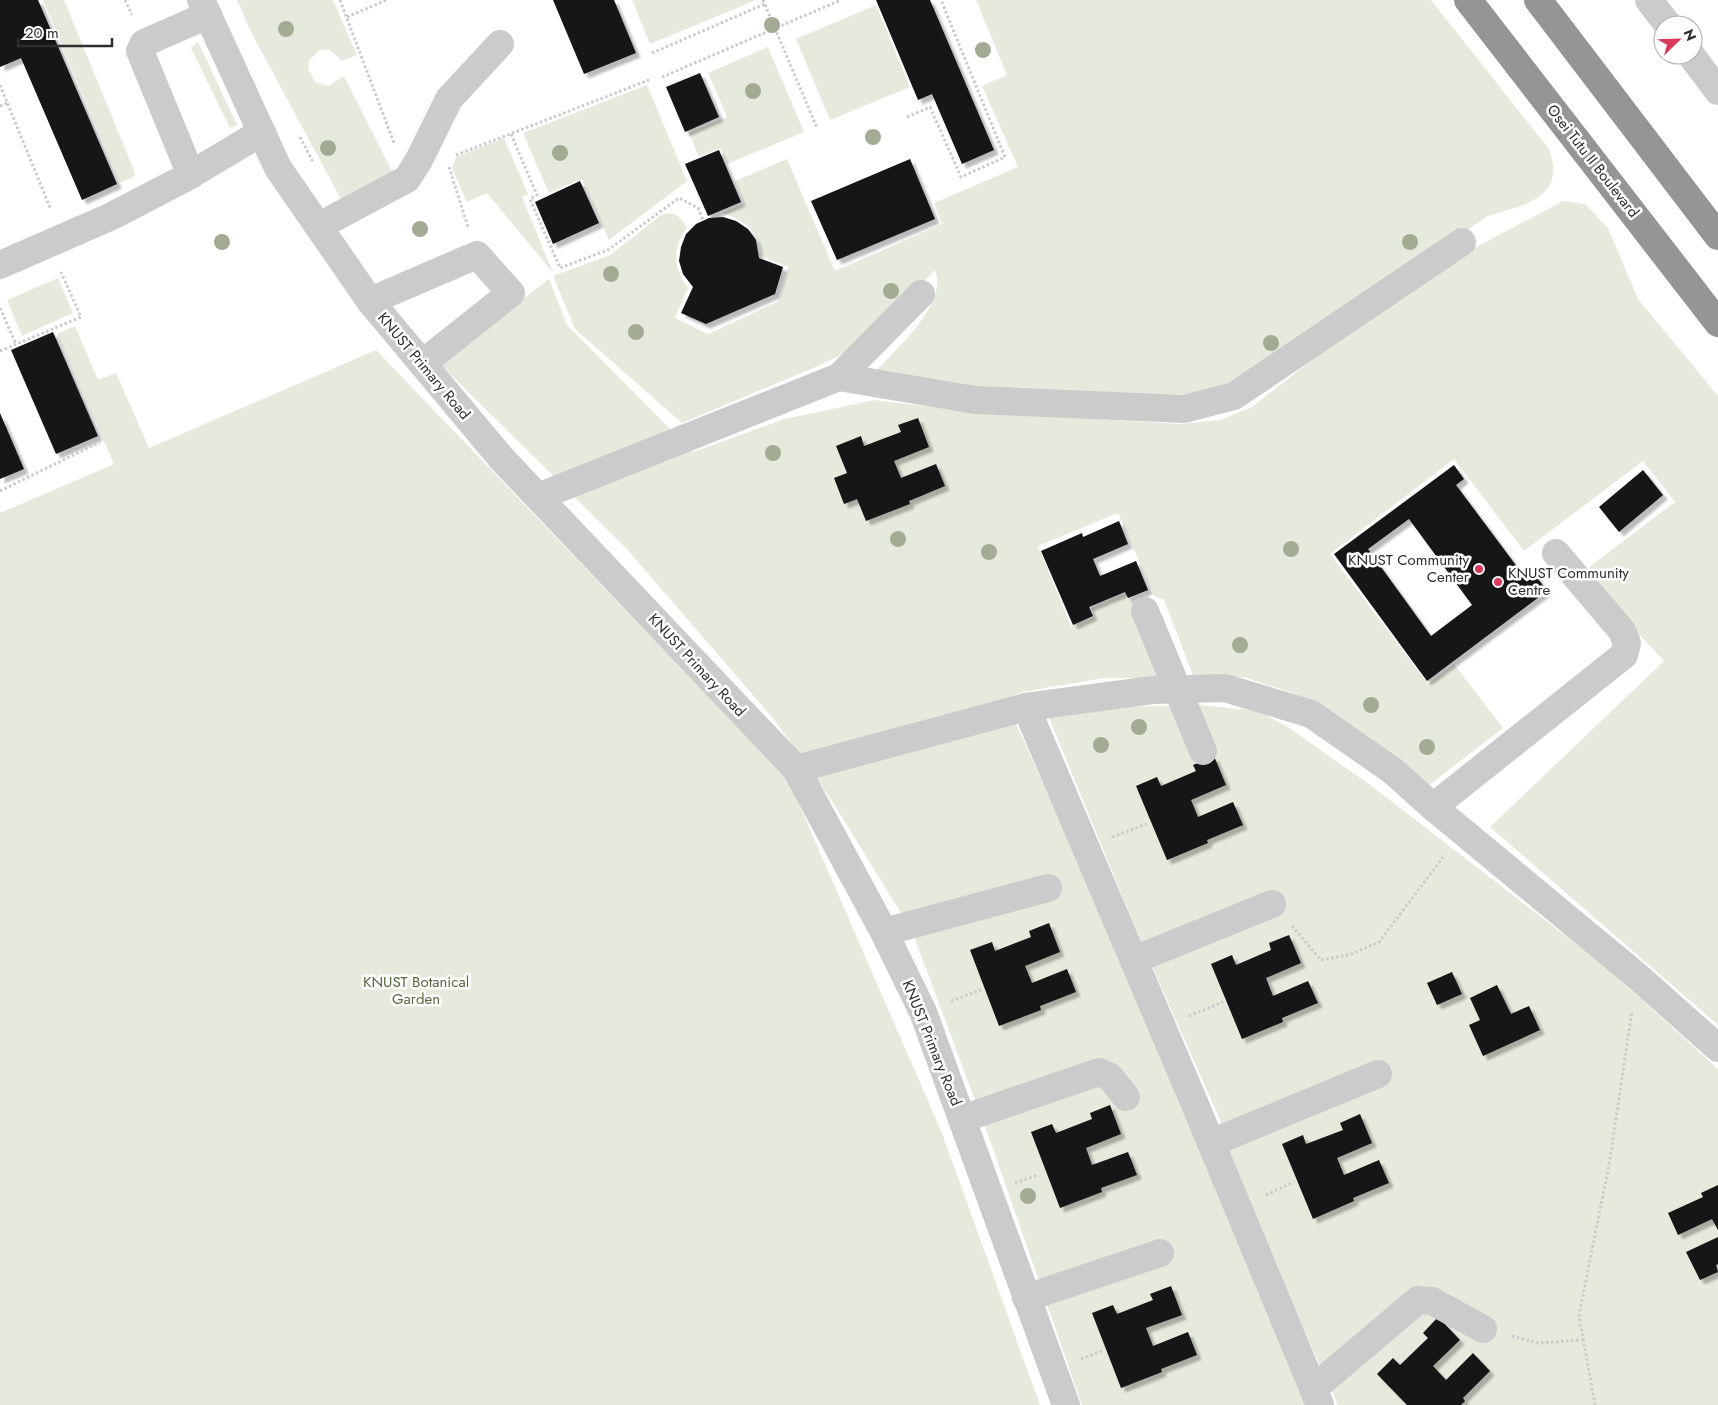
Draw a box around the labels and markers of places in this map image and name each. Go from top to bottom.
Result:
place label: KNUST Community Center [1348,549,1470,588]
place label: KNUST Community Centre [1508,562,1629,601]
marker: KNUST Community Center [1473,563,1485,575]
marker: KNUST Community Centre [1492,576,1504,588]

